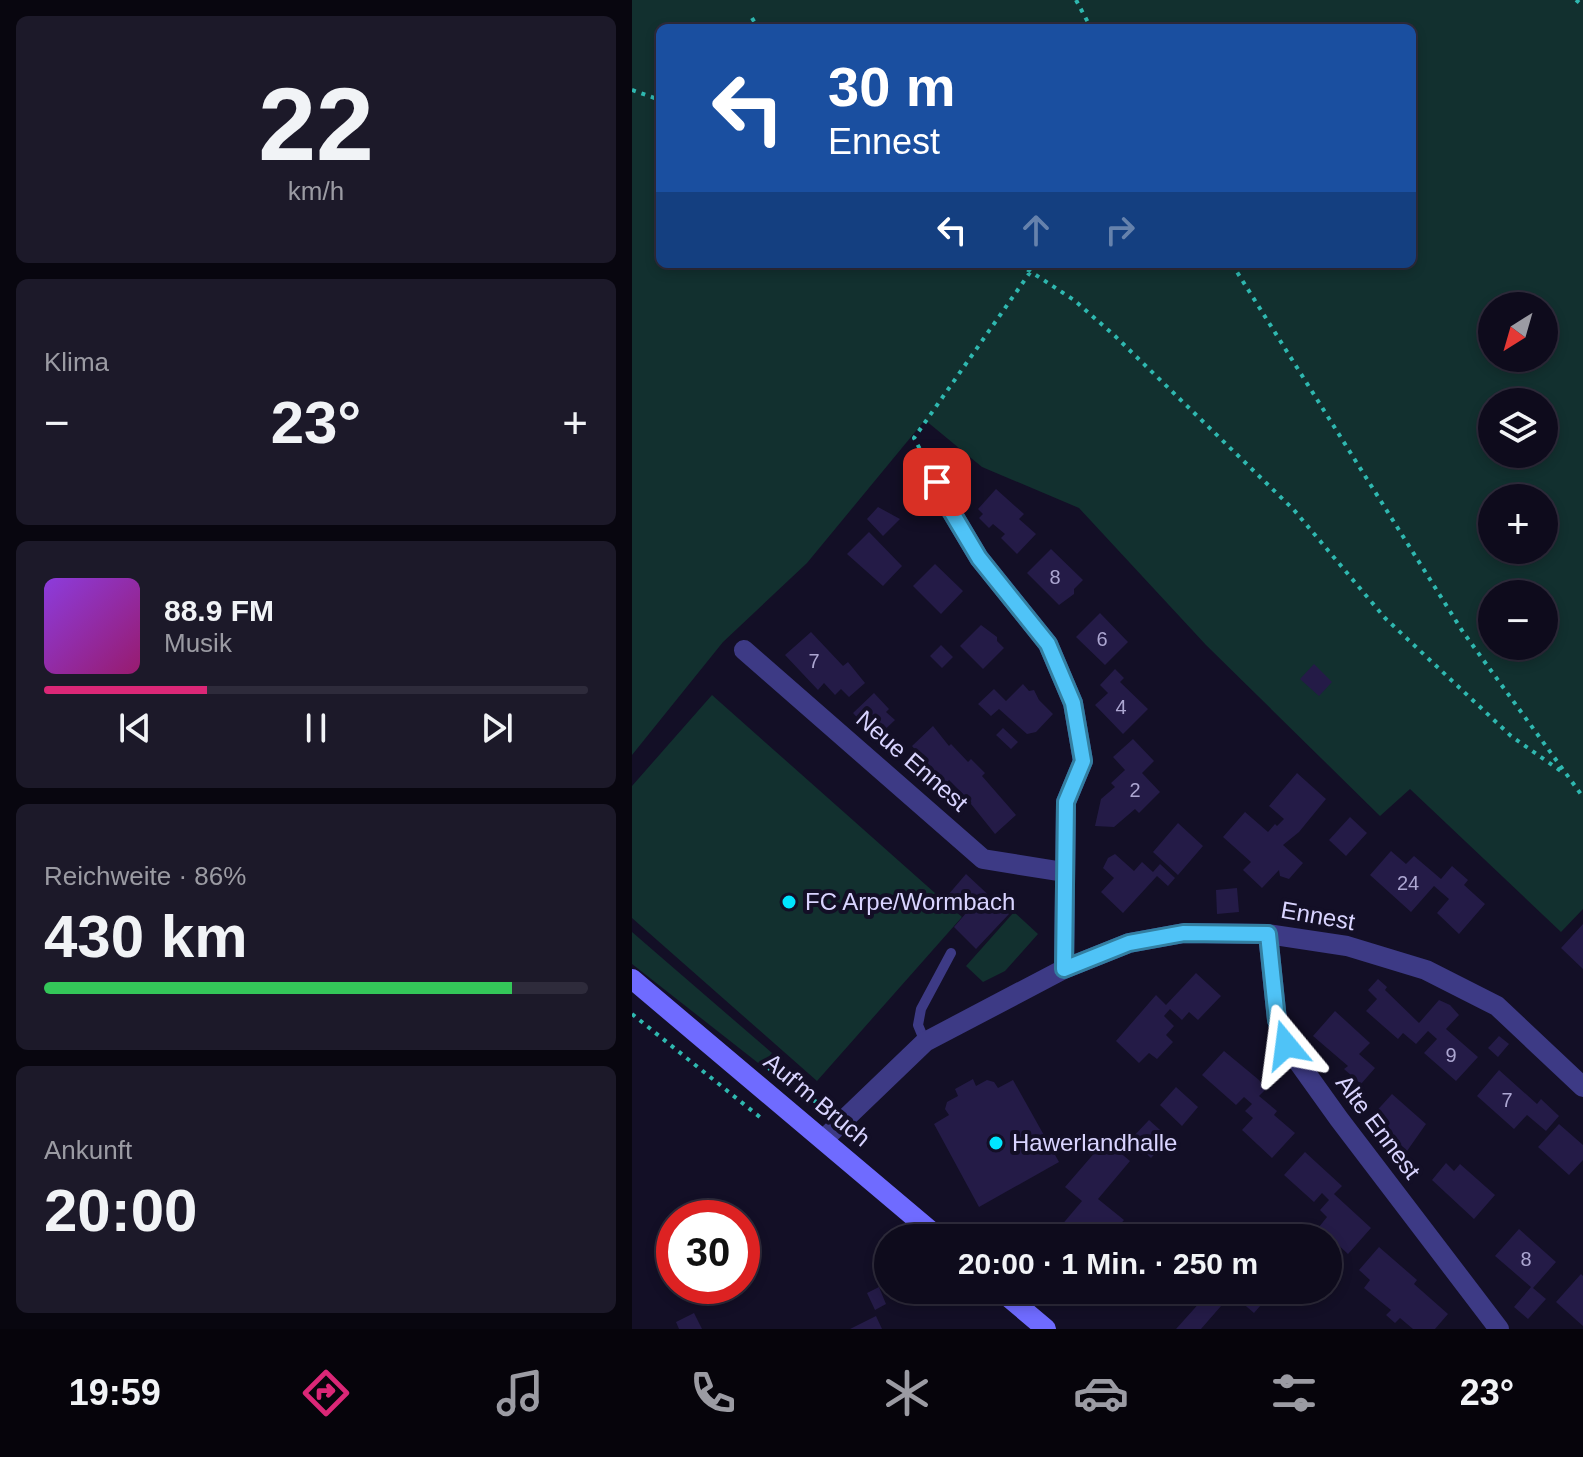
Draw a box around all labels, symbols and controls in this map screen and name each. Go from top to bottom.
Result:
text: 30 m [828,55,956,118]
icon: left [696,56,800,160]
text: 22 [258,66,374,182]
text: Ennest [828,121,940,162]
text: km/h [288,176,344,206]
icon: left [930,208,974,252]
icon: ahead [1014,208,1058,252]
icon: right [1098,208,1142,252]
north arrow [1478,292,1558,372]
map controls [1478,292,1558,660]
text: Klima [44,347,109,377]
button: layers [1478,388,1558,468]
text: 23° [271,389,361,456]
text: − [44,398,70,447]
text: + [562,398,588,447]
pin [903,448,971,516]
icon: arrive [915,460,959,504]
button: + [1478,484,1558,564]
house number: 8 [1049,566,1061,588]
button: − [1478,580,1558,660]
text: 88.9 FM [164,594,274,627]
text: Musik [164,628,232,658]
house number: 6 [1096,628,1108,650]
house number: 7 [808,650,820,672]
house number: 4 [1115,696,1127,718]
street label: Neue Ennest [851,705,974,817]
icon: previous [113,706,157,750]
icon: pause [294,706,338,750]
icon: next [475,706,519,750]
house number: 2 [1129,779,1141,801]
text: Reichweite · 86% [44,861,246,891]
house number: 24 [1397,872,1419,894]
place label: FC Arpe/Wormbach [805,888,1015,915]
marker: FC Arpe/Wormbach [780,893,798,911]
street label: Ennest [1279,896,1358,935]
text: 430 km [44,903,248,970]
position arrow [1244,1003,1328,1087]
house number: 9 [1445,1044,1457,1066]
street label: Auf'm Bruch [759,1048,876,1152]
street label: Alte Ennest [1331,1070,1426,1184]
house number: 7 [1501,1089,1513,1111]
place label: Hawerlandhalle [1012,1129,1177,1156]
marker: Hawerlandhalle [987,1134,1005,1152]
text: Ankunft [44,1135,132,1165]
text: 20:00 [44,1177,197,1244]
speed limit sign: 30 [656,1200,760,1304]
text: 20:00 · 1 Min. · 250 m [958,1247,1258,1280]
house number: 8 [1520,1248,1532,1270]
icon: directions [298,1365,354,1421]
icon: music [492,1365,548,1421]
icon: phone [685,1365,741,1421]
icon: climate [879,1365,935,1421]
icon: car [1073,1365,1129,1421]
icon: filters [1266,1365,1322,1421]
text: 19:59 [69,1372,161,1413]
text: 23° [1460,1372,1514,1413]

